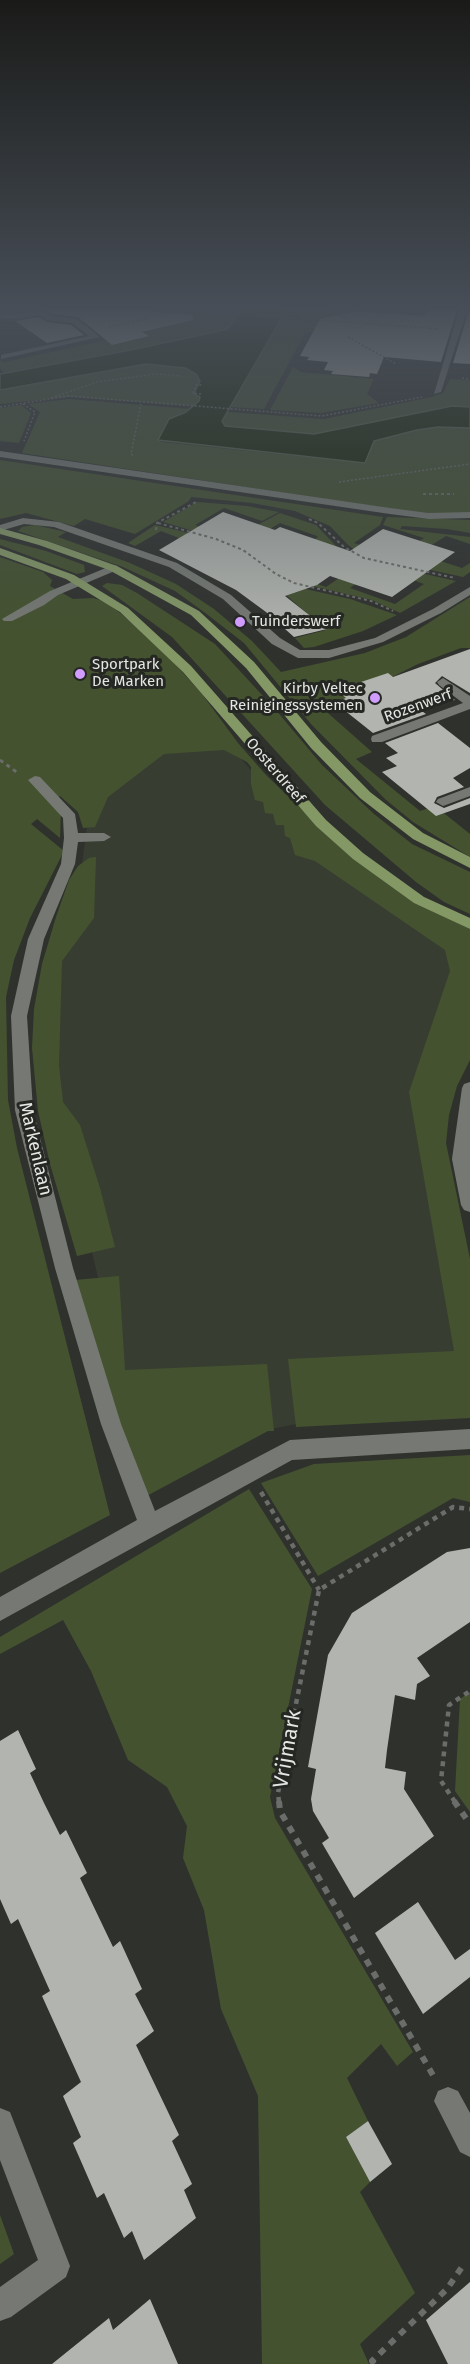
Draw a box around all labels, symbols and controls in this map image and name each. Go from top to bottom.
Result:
place label: Tuinderswerf [252,613,340,631]
marker: Tuinderswerf [233,615,247,629]
place label: Sportpark De Marken [92,656,164,691]
marker: Sportpark De Marken [73,667,87,681]
place label: Kirby Veltec Reinigingssystemen [229,680,363,715]
street label: Rozenwerf [382,685,454,727]
marker: Kirby Veltec Reinigingssystemen [368,691,382,705]
street label: Oosterdreef [242,735,308,807]
street label: Markenlaan [14,1100,56,1198]
street label: Vrijmark [269,1708,307,1790]

